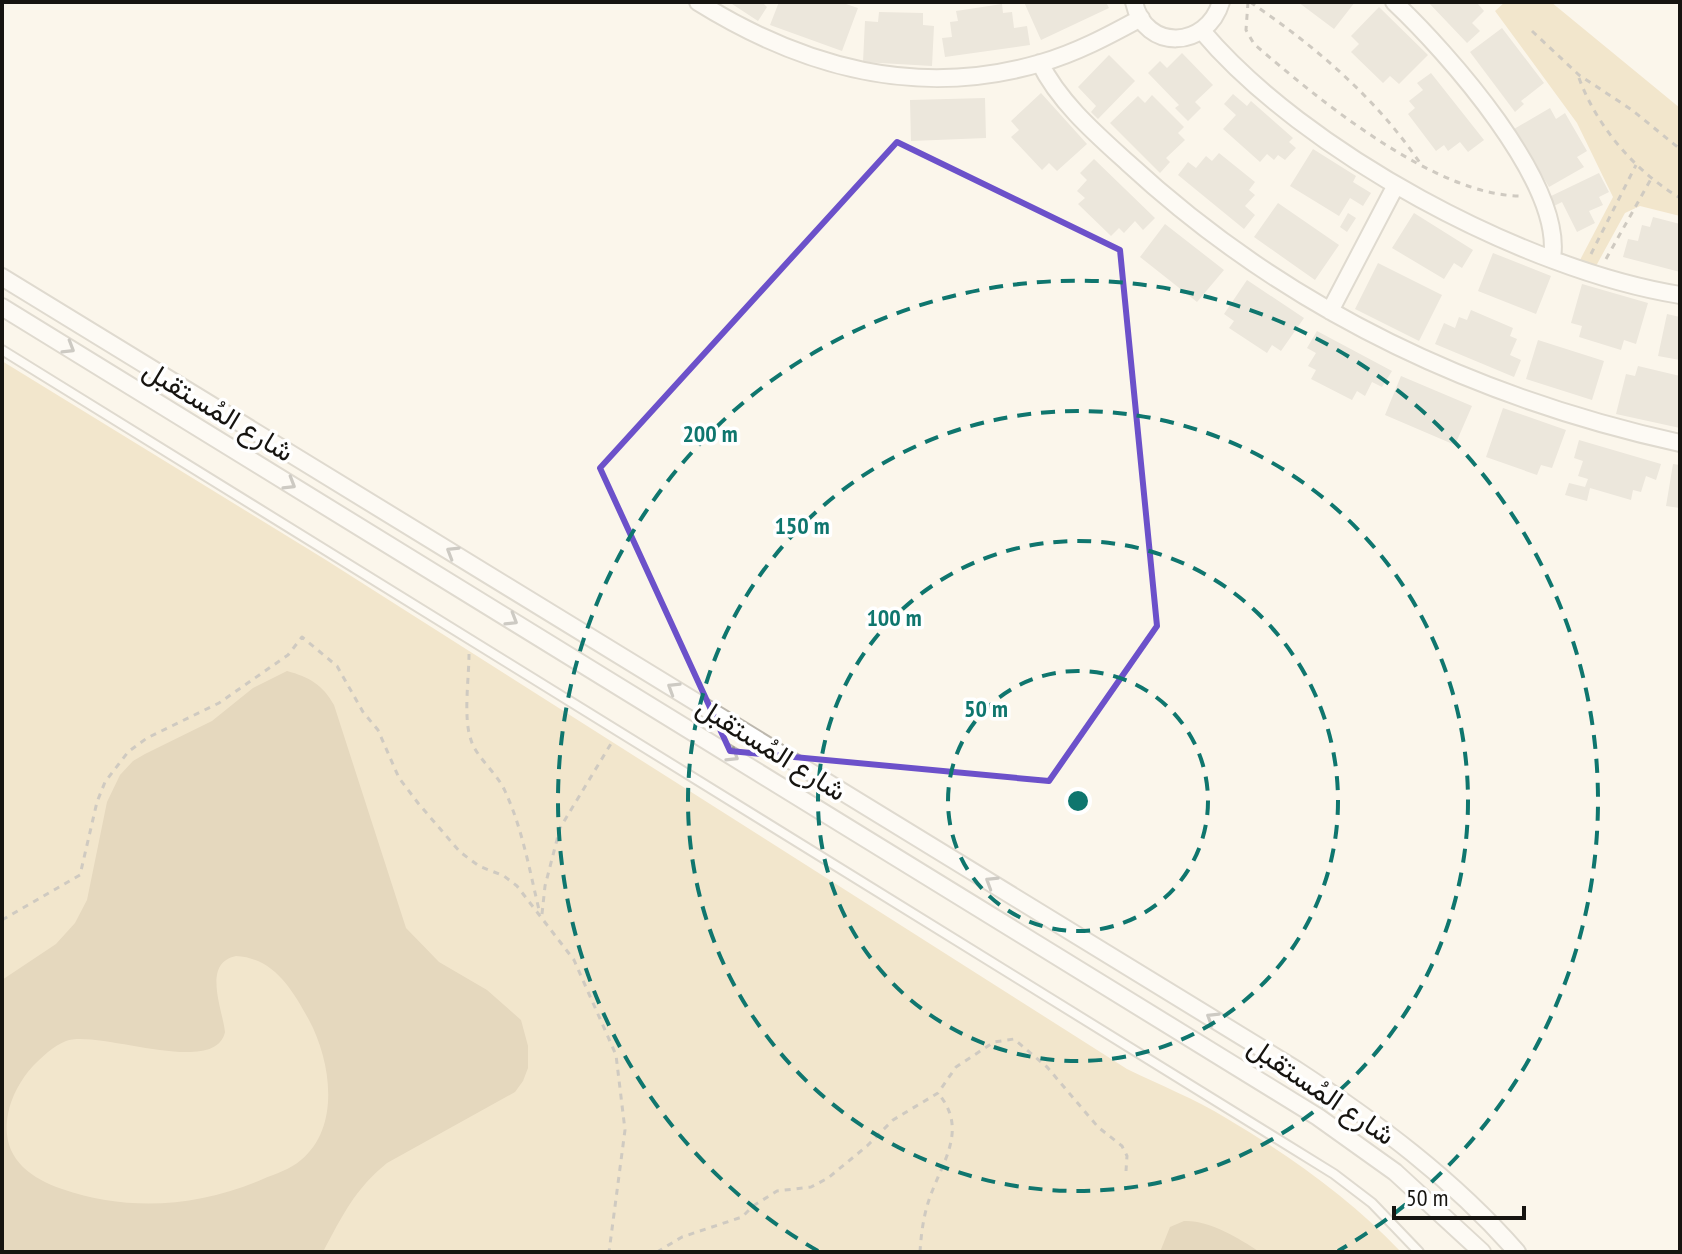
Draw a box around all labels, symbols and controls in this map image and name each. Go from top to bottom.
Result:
one-way arrow [60,338,74,353]
street label: شارع المُستقبل [136,350,301,470]
text: 200 m [682,418,738,449]
one-way arrow [281,474,296,490]
text: 150 m [774,510,830,541]
one-way arrow [446,546,461,562]
text: 100 m [866,602,922,633]
one-way arrow [503,610,518,625]
one-way arrow [668,683,682,698]
street label: شارع المُستقبل [690,687,854,809]
text: 50 m [964,693,1008,724]
one-way arrow [725,746,739,761]
centre of rings [1064,787,1092,815]
one-way arrow [985,877,1000,892]
one-way arrow [1206,1013,1221,1028]
street label: شارع المُستقبل [1241,1027,1403,1154]
scale bar [1394,1170,1524,1220]
text: 50 m [1406,1182,1448,1213]

